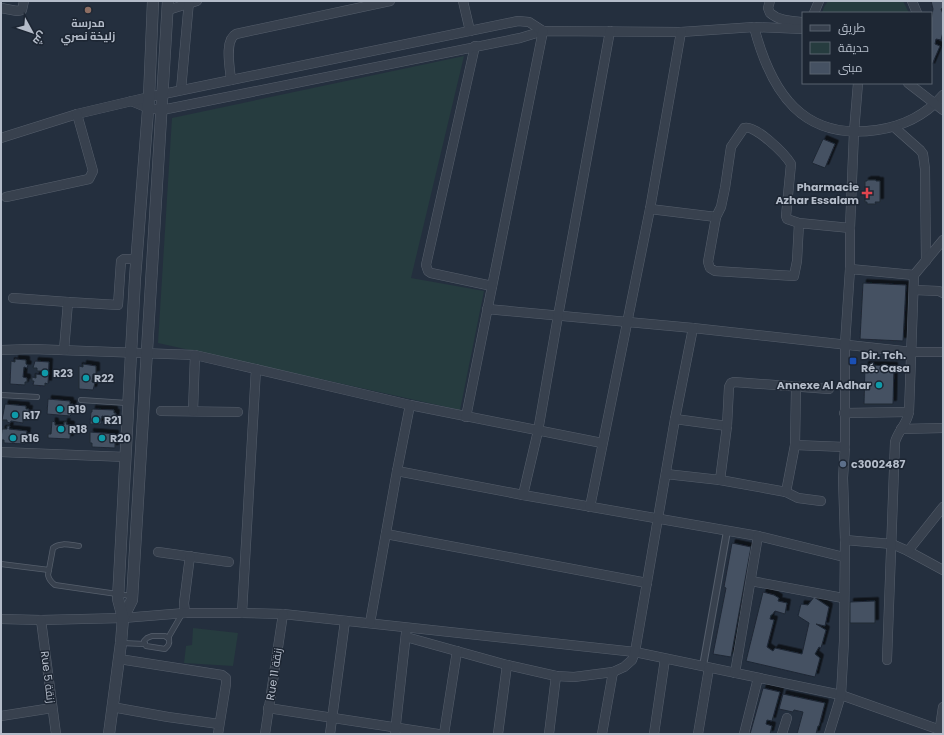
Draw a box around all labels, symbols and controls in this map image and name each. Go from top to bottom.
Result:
marker: مدرسة زليخة نصري [83,5,93,15]
north arrow [12,12,52,52]
legend [802,12,932,84]
place label: مدرسة زليخة نصري [61,15,115,46]
text: طريق [838,19,866,36]
text: ش [29,28,50,49]
text: حديقة [838,39,869,56]
text: مبنى [838,59,863,76]
place label: Pharmacie Azhar Essalam [775,179,859,208]
marker: Pharmacie Azhar Essalam [862,188,872,198]
place label: Dir. Tch. Ré. Casa [861,347,910,376]
marker: Dir. Tch. Ré. Casa [848,356,858,366]
place label: R23 [53,365,73,381]
marker: R23 [40,368,50,378]
place label: R22 [94,370,114,386]
marker: R22 [81,373,91,383]
place label: Annexe Al Adhar [777,377,871,393]
marker: Annexe Al Adhar [874,380,884,390]
place label: R19 [68,401,86,417]
marker: R19 [55,404,65,414]
place label: R17 [23,407,40,423]
marker: R17 [10,410,20,420]
place label: R21 [104,412,122,428]
marker: R21 [91,415,101,425]
place label: R18 [69,421,87,437]
marker: R18 [56,424,66,434]
place label: R16 [21,430,39,446]
place label: R20 [110,430,131,446]
marker: R16 [8,433,18,443]
marker: R20 [97,433,107,443]
place label: c3002487 [851,456,906,472]
marker: c3002487 [838,459,848,469]
street label: Rue 11 زنقة [262,647,286,701]
street label: Rue 5 زنقة [37,650,59,704]

